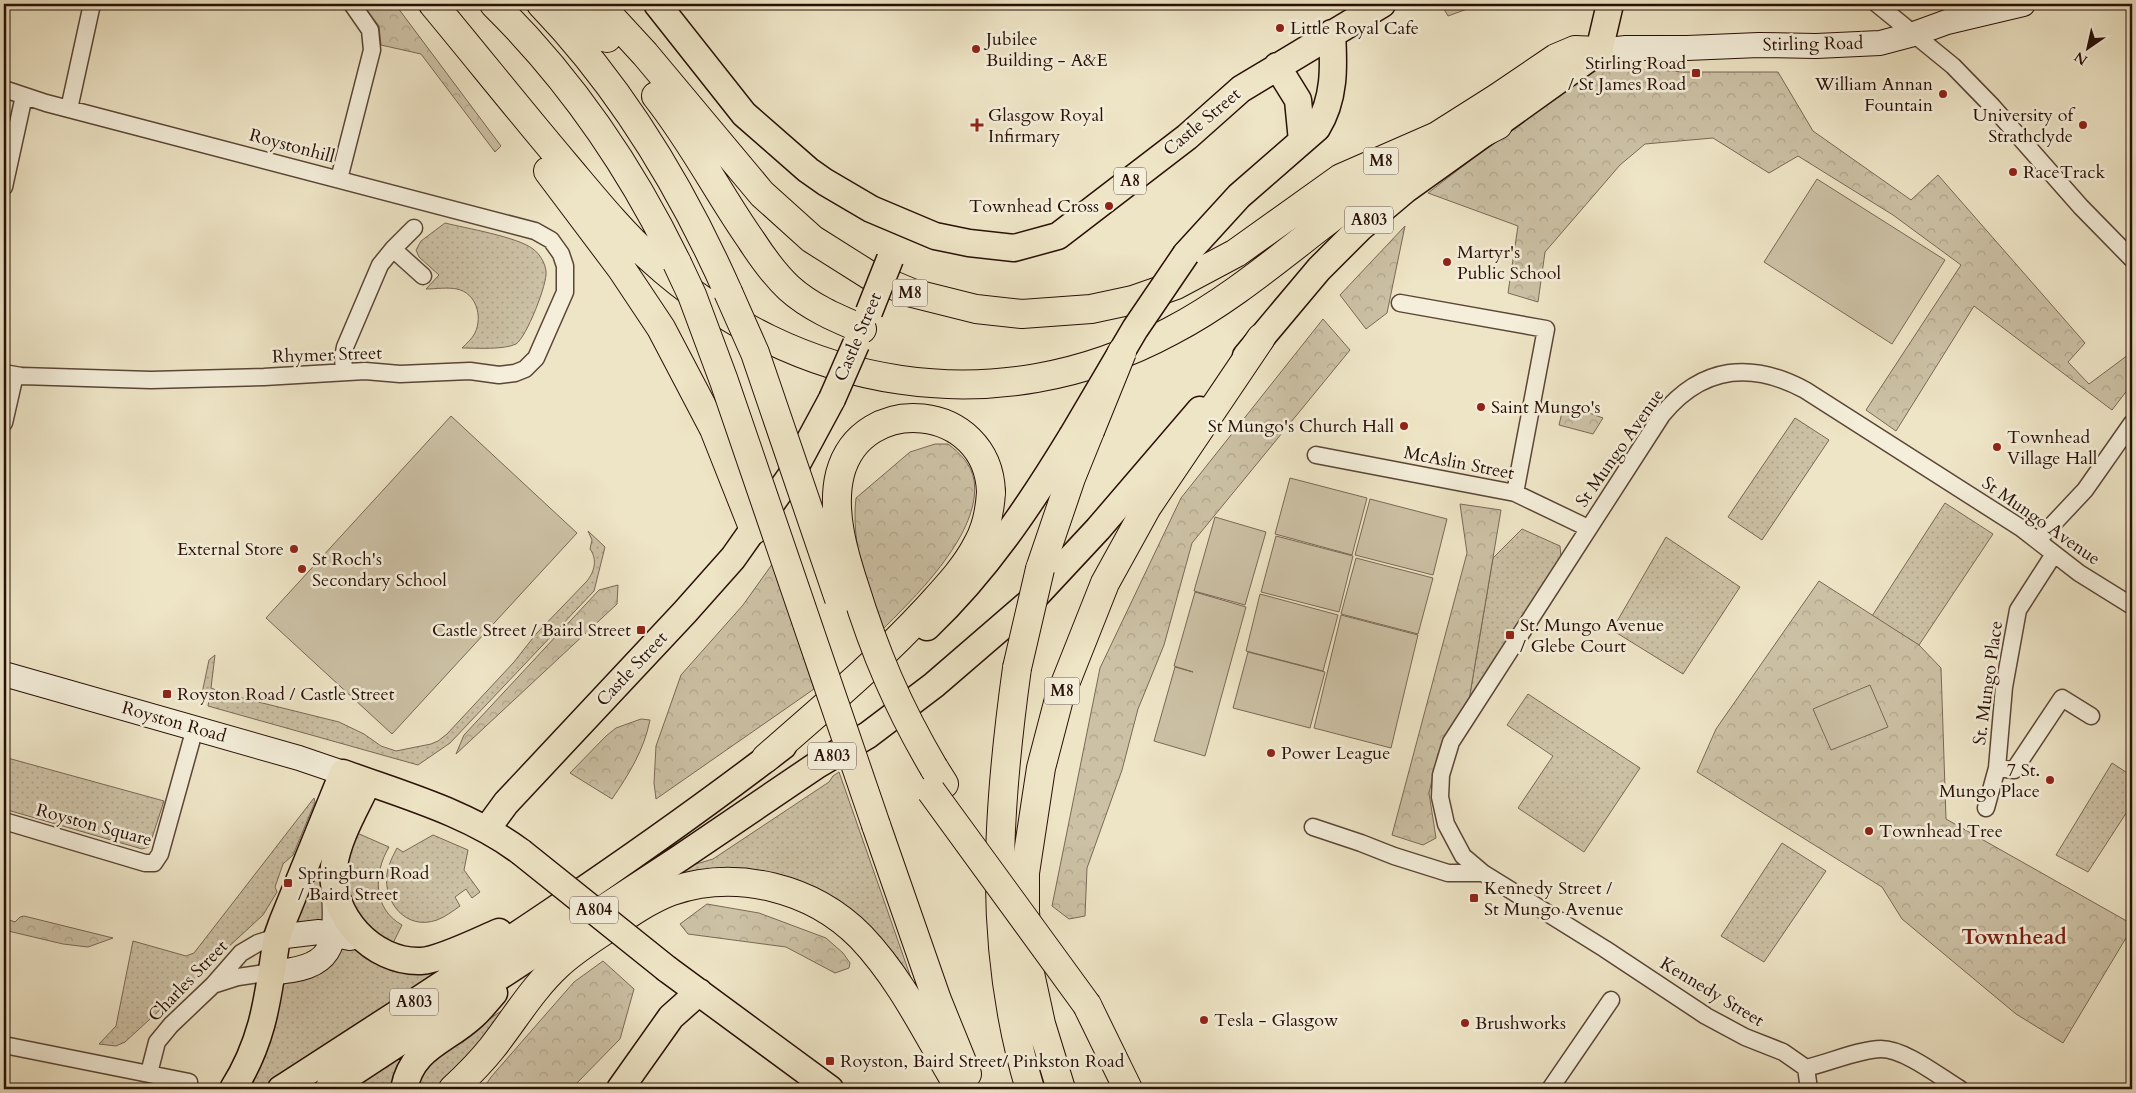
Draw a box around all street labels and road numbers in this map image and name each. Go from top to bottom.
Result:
street label: Stirling Road [1762,31,1864,57]
street label: Castle Street [1158,82,1246,162]
street label: Roystonhill [247,123,338,170]
road number: M8 [1364,148,1398,175]
road number: A8 [1114,168,1146,195]
road number: A803 [1345,206,1393,234]
road number: M8 [892,280,928,306]
street label: Castle Street [828,288,888,385]
street label: Rhymer Street [272,341,383,369]
street label: St Mungo Avenue [1570,384,1670,512]
street label: McAslin Street [1402,440,1517,486]
street label: St Mungo Avenue [1977,471,2105,571]
street label: St. Mungo Place [1967,619,2009,747]
street label: Castle Street [591,626,673,712]
road number: M8 [1044,678,1080,704]
street label: Royston Road [119,695,230,749]
road number: A803 [808,742,856,769]
street label: Royston Square [33,797,155,853]
road number: A804 [570,896,618,924]
street label: Charles Street [143,934,234,1027]
street label: Kennedy Street [1655,951,1769,1033]
road number: A803 [390,989,438,1016]

